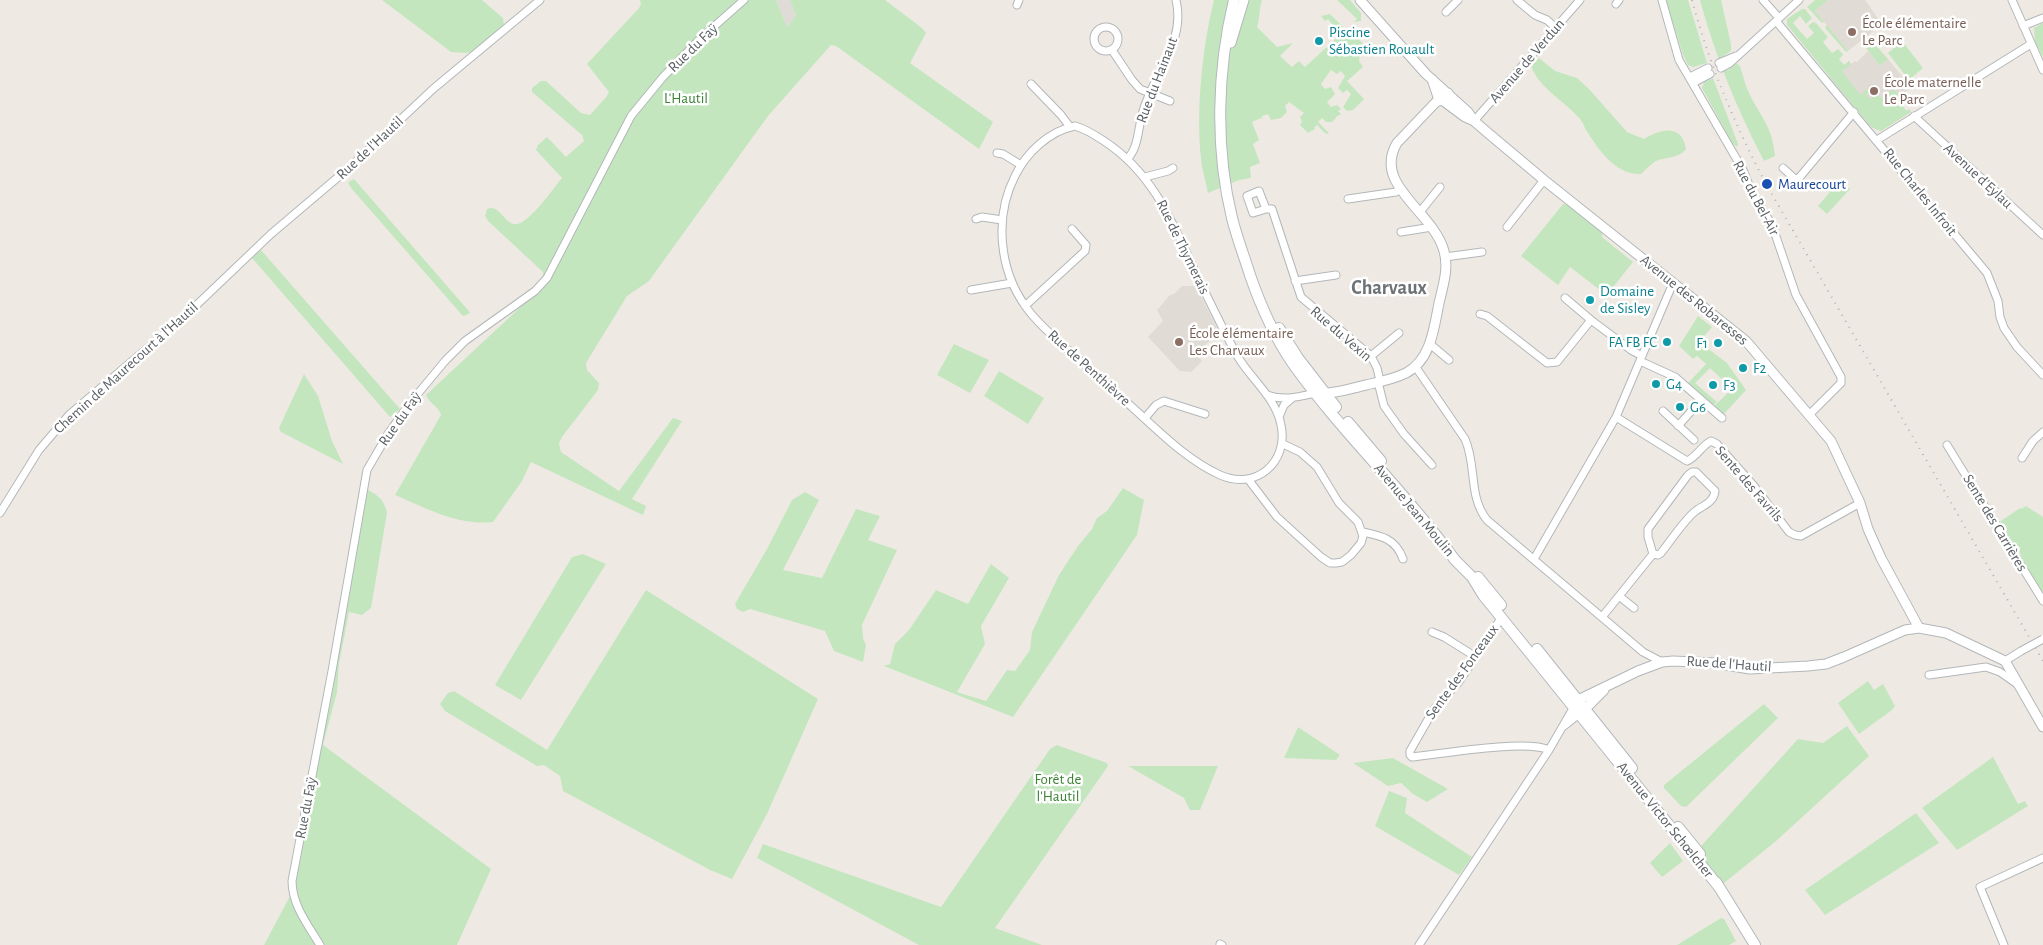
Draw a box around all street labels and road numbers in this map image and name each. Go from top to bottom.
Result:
street label: Avenue de Verdun [1485,15,1569,107]
street label: Rue du Faÿ [664,20,722,76]
street label: Rue du Hainaut [1132,34,1182,126]
street label: Rue de l'Hautil [333,112,407,184]
street label: Avenue d'Eylau [1940,139,2016,213]
street label: Rue Charles Infroit [1879,145,1961,239]
street label: Rue du Bel-Air [1729,157,1783,239]
street label: Rue de Thymerais [1152,197,1214,297]
street label: Avenue des Robaresses [1636,251,1752,349]
street label: Chemin de Maurecourt à l'Hautil [50,298,202,438]
street label: Rue du Vexin [1307,302,1375,366]
street label: Rue de Penthièvre [1044,326,1134,410]
street label: Rue du Faÿ [375,388,425,450]
street label: Sente des Favrils [1711,442,1787,526]
street label: Avenue Jean Moulin [1370,460,1458,560]
street label: Sente des Carrières [1959,471,2031,575]
street label: Sente des Fonceaux [1422,621,1502,723]
street label: Rue de l'Hautil [1686,652,1772,676]
street label: Avenue Victor Schœlcher [1613,758,1717,882]
street label: Rue du Faÿ [291,776,321,840]

